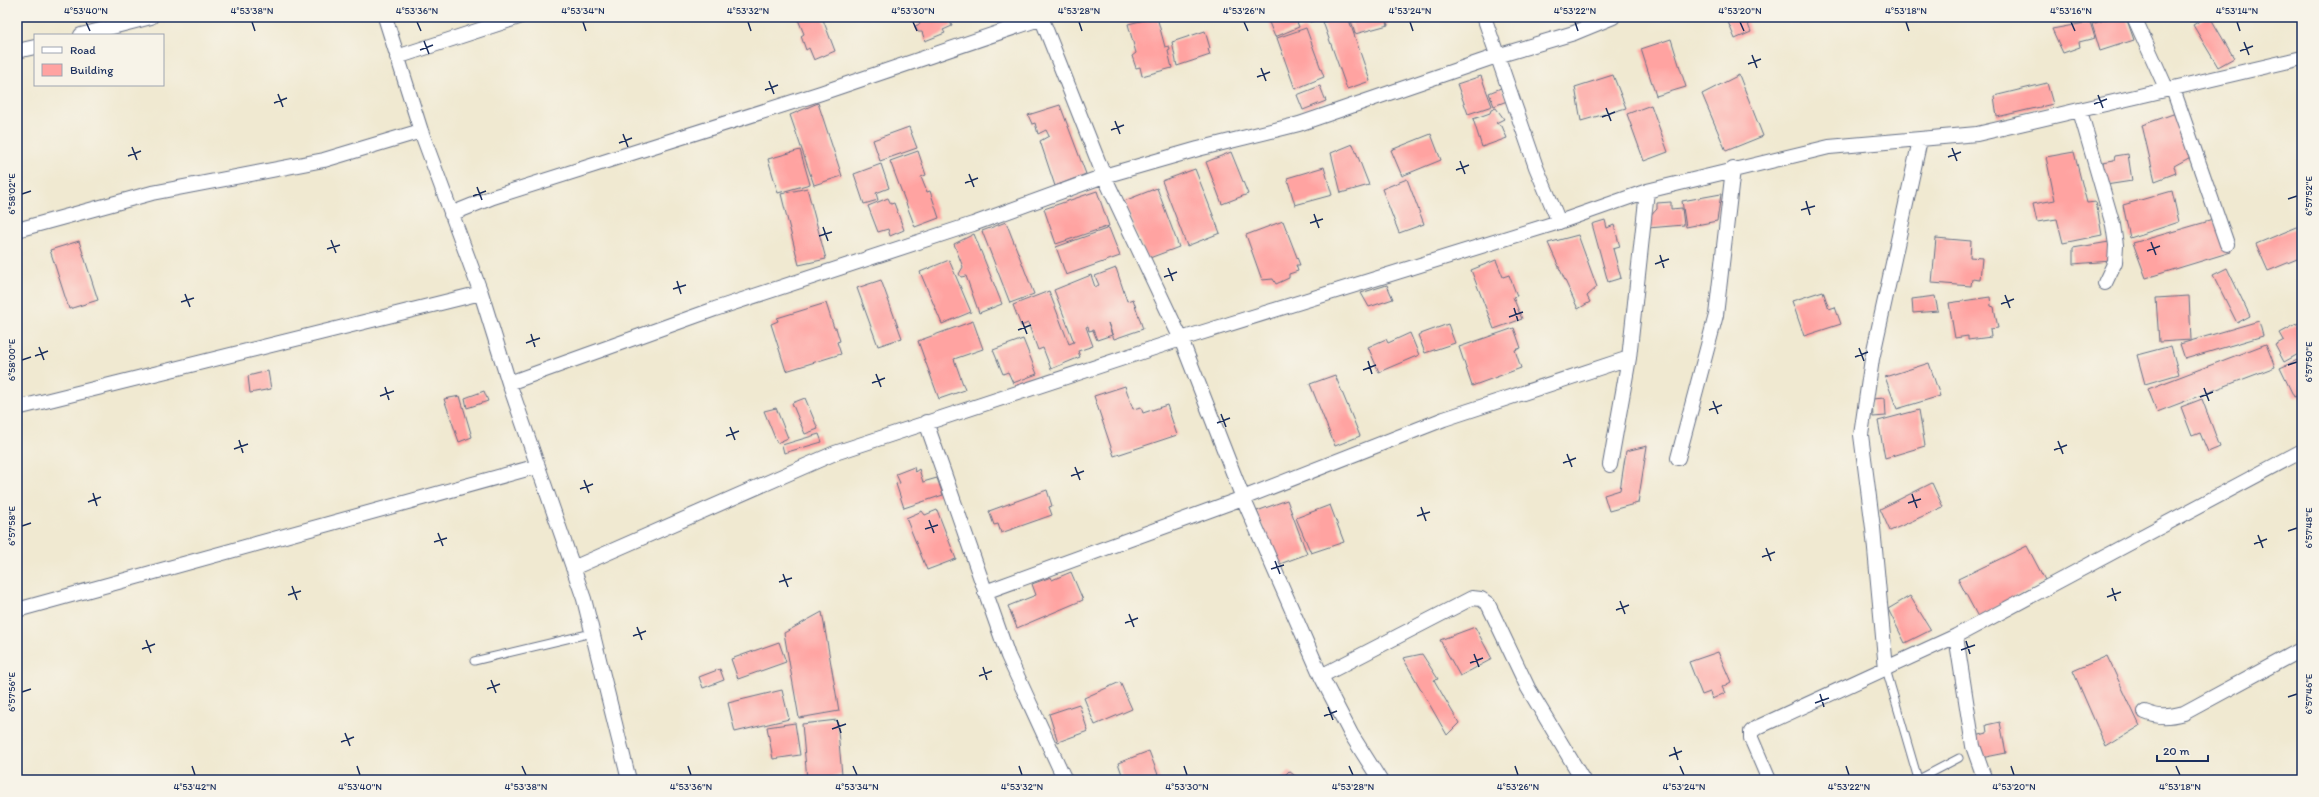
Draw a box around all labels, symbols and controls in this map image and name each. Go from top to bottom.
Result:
text: 4°53'40"N [64,4,108,17]
text: 4°53'38"N [231,4,274,17]
text: 4°53'36"N [396,4,439,17]
text: 4°53'34"N [561,4,605,17]
text: 4°53'32"N [727,4,770,17]
text: 4°53'30"N [891,4,935,17]
text: 4°53'28"N [1058,4,1101,17]
text: 4°53'26"N [1223,4,1265,17]
text: 4°53'24"N [1388,4,1432,17]
text: 4°53'22"N [1554,4,1596,17]
text: 4°53'20"N [1718,4,1762,17]
text: 4°53'18"N [1885,4,1927,17]
text: 4°53'16"N [2050,4,2092,17]
text: 4°53'14"N [2216,4,2259,17]
legend [34,34,164,86]
text: Road [70,43,96,57]
text: Building [70,63,114,77]
text: 6°58'02"E [5,173,18,215]
text: 6°57'52"E [2302,176,2315,216]
text: 6°58'00"E [5,338,18,381]
text: 6°57'50"E [2302,341,2315,382]
text: 6°57'58"E [5,505,18,546]
text: 6°57'48"E [2302,507,2315,548]
text: 6°57'56"E [5,672,18,712]
text: 6°57'46"E [2302,673,2315,714]
scale bar [2157,737,2208,763]
text: 20 m [2163,744,2190,758]
text: 4°53'42"N [173,780,217,793]
text: 4°53'40"N [338,780,382,793]
text: 4°53'38"N [505,780,548,793]
text: 4°53'36"N [670,780,713,793]
text: 4°53'34"N [835,780,879,793]
text: 4°53'32"N [1001,780,1044,793]
text: 4°53'30"N [1165,780,1209,793]
text: 4°53'28"N [1332,780,1375,793]
text: 4°53'26"N [1497,780,1539,793]
text: 4°53'24"N [1662,780,1706,793]
text: 4°53'22"N [1828,780,1870,793]
text: 4°53'20"N [1992,780,2036,793]
text: 4°53'18"N [2159,780,2201,793]

